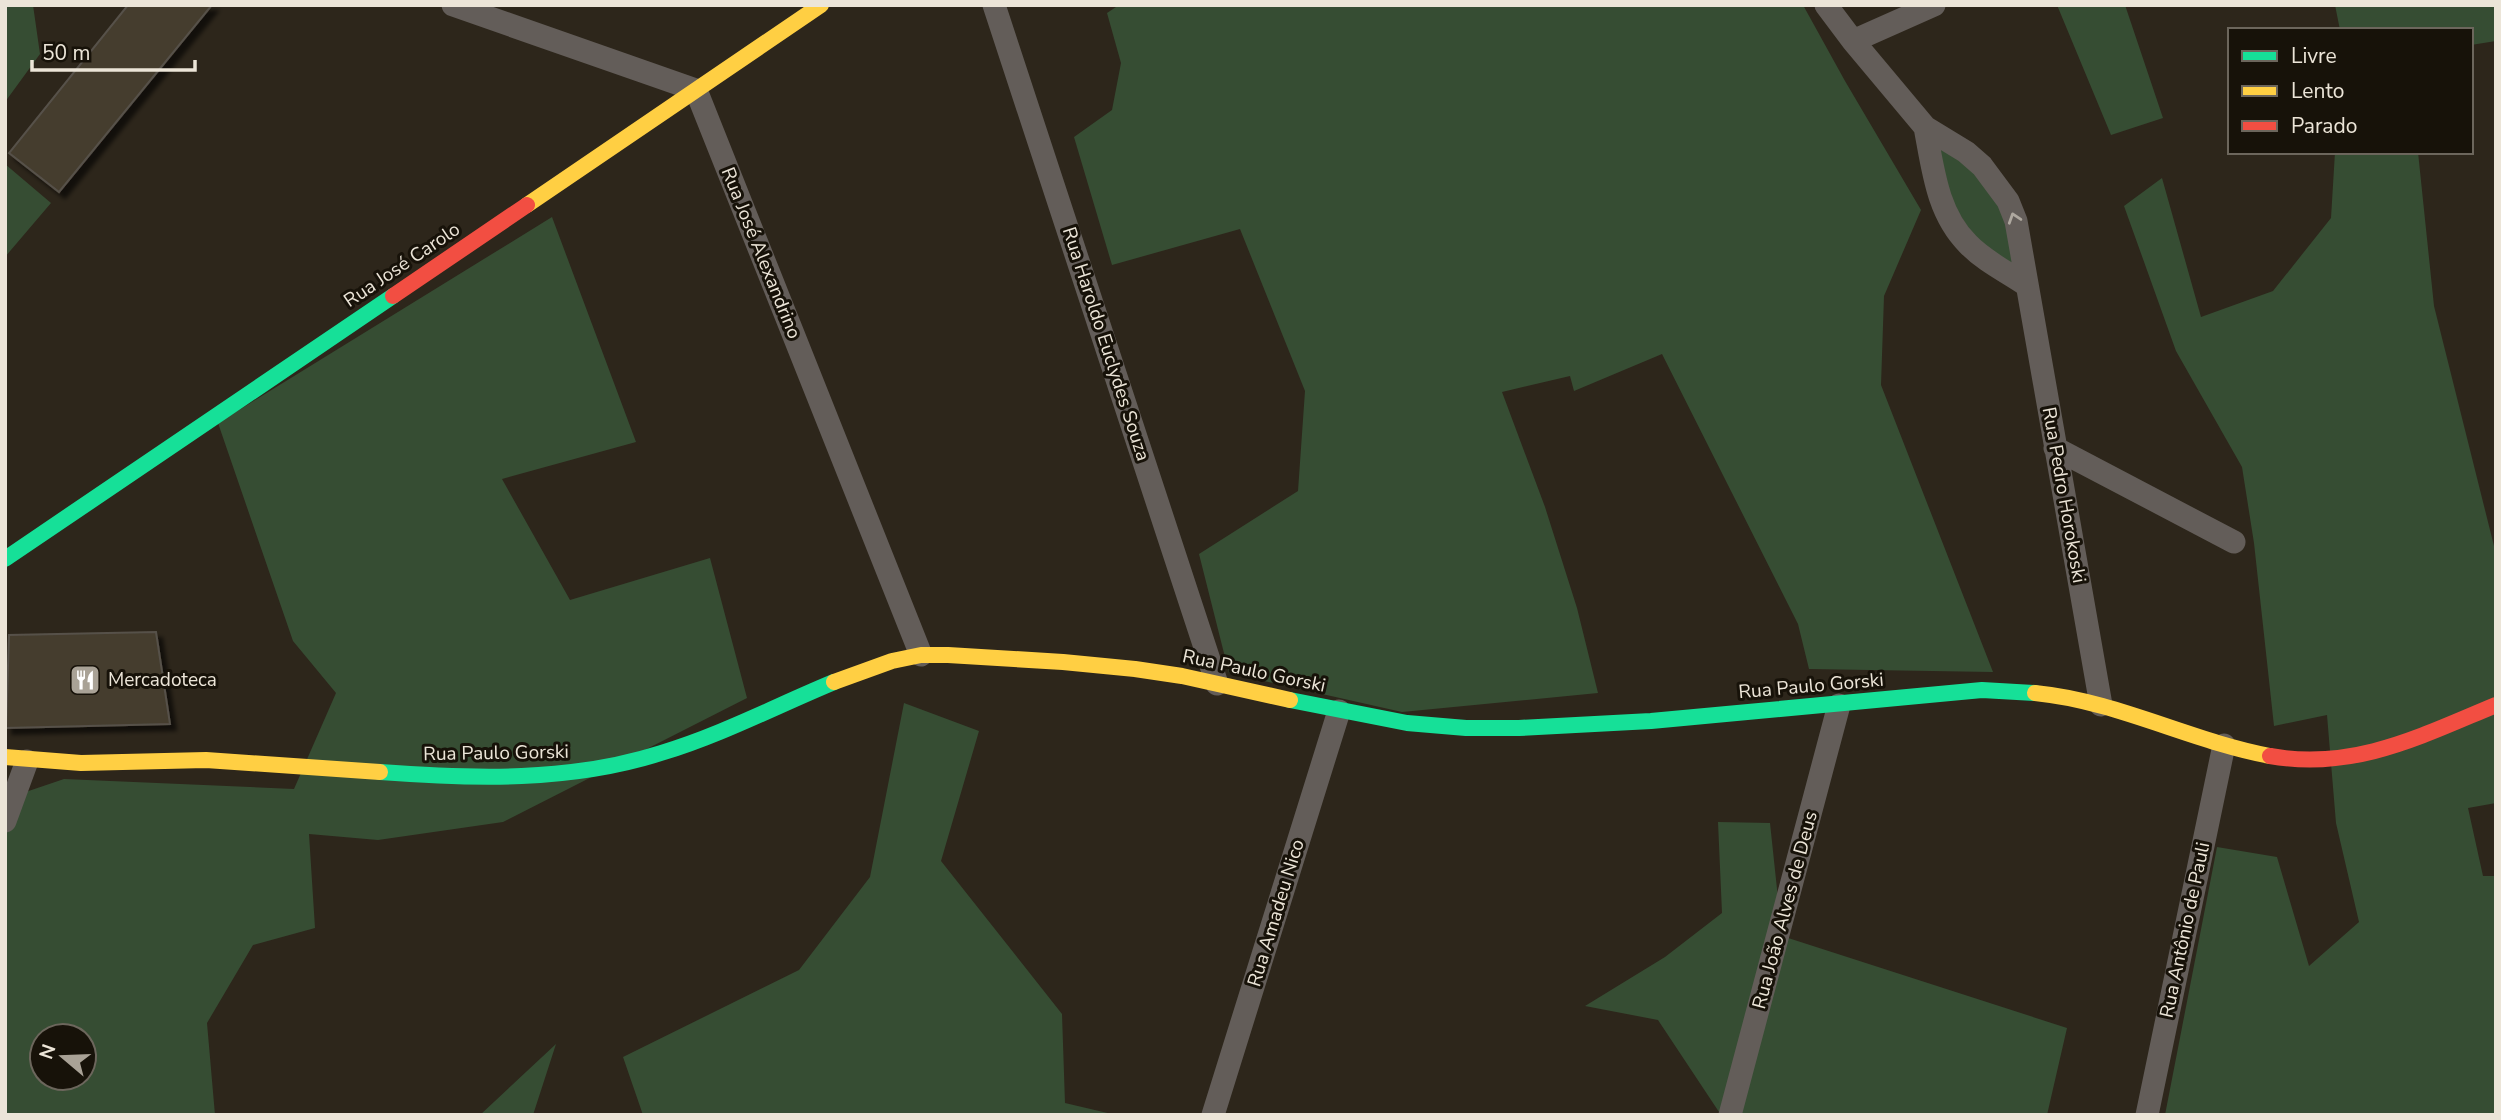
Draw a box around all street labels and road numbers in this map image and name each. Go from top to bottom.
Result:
street label: Rua José Alexandrino [715,163,807,343]
street label: Rua José Carolo [339,216,465,314]
street label: Rua Haroldo Euclydes Souza [1056,224,1156,464]
street label: Rua Pedro Horokoski [2036,405,2092,585]
street label: Rua Paulo Gorski [1180,643,1328,699]
street label: Rua Paulo Gorski [1737,667,1885,705]
street label: Rua Paulo Gorski [423,739,569,767]
street label: Rua João Alves de Deus [1746,808,1824,1012]
street label: Rua Amadeu Nico [1241,836,1311,990]
street label: Rua Antônio de Pauli [2154,840,2216,1020]

